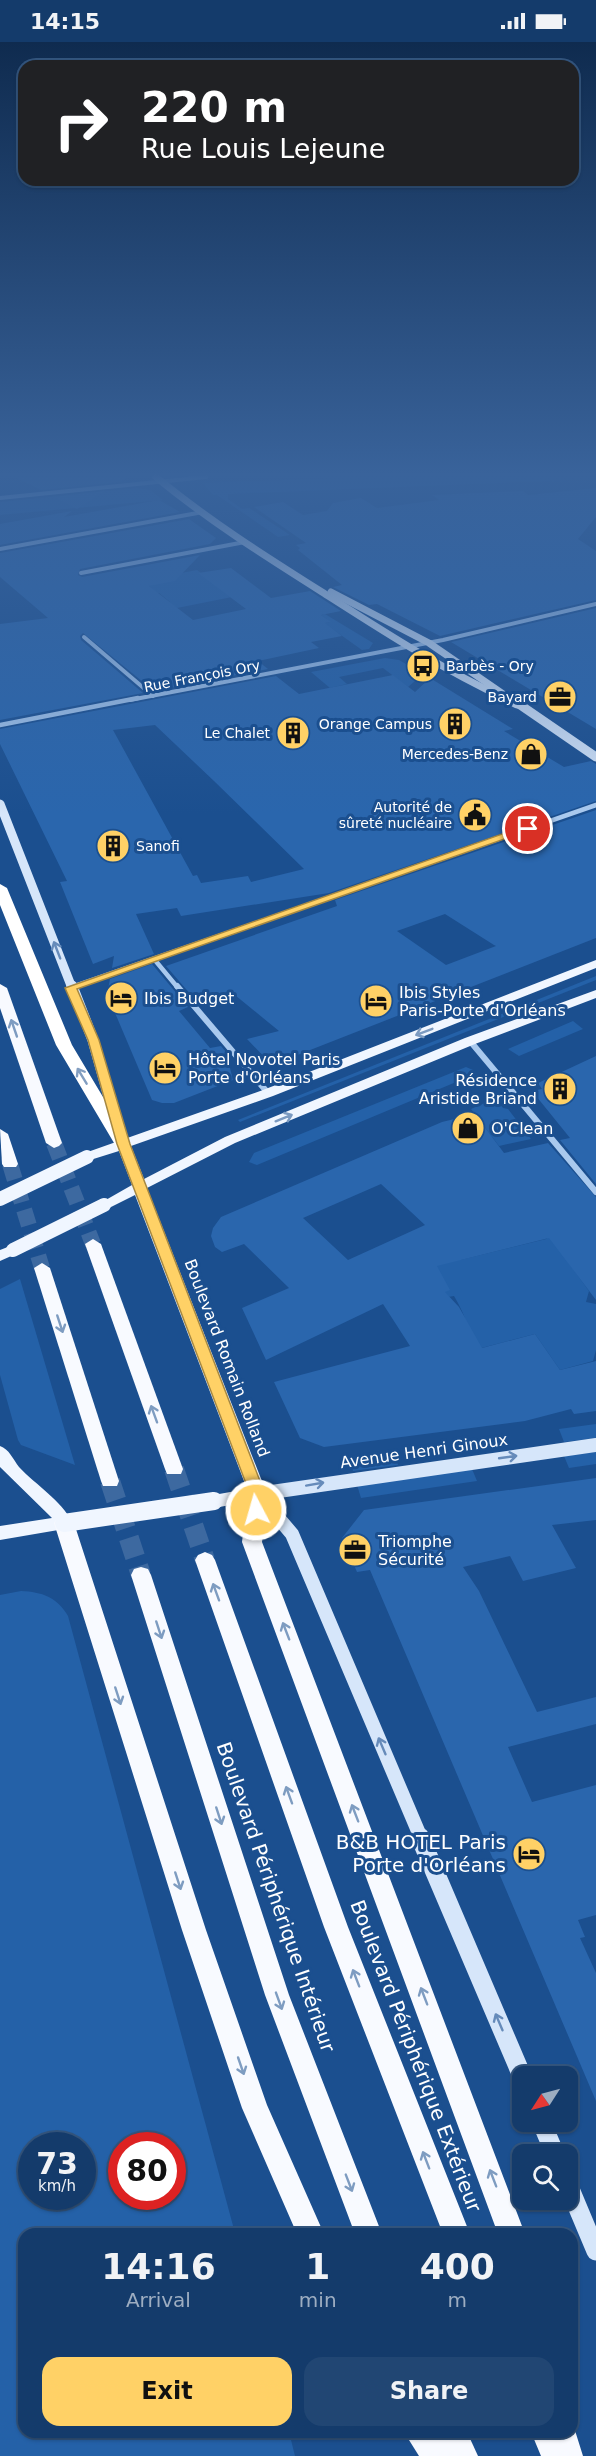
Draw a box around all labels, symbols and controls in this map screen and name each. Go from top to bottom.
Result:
text: 14:15 [30,9,100,34]
text: 220 m [141,83,287,132]
icon: right [42,84,120,162]
text: Rue Louis Lejeune [141,133,385,164]
bus stop icon: Barbès - Ory [405,648,441,684]
street label: Rue François Ory [142,657,262,695]
place label: Barbès - Ory [446,658,534,674]
office icon: Bayard [542,679,578,715]
place label: Bayard [488,689,537,705]
building icon: Orange Campus [437,706,473,742]
building icon: Le Chalet [275,715,311,751]
place label: Orange Campus [319,716,432,732]
place label: Le Chalet [204,725,271,741]
shop icon: Mercedes-Benz [513,736,549,772]
place label: Mercedes-Benz [402,746,508,762]
public building icon: Autorité de sûreté nucléaire [457,797,493,833]
place label: Autorité de sûreté nucléaire [339,799,452,831]
pin [502,803,553,854]
icon: arrive [511,812,544,845]
building icon: Sanofi [95,828,131,864]
place label: Sanofi [136,838,180,854]
one-way arrow [50,941,61,960]
hotel icon: Ibis Budget [103,980,139,1016]
hotel icon: Ibis Styles Paris-Porte d'Orléans [358,983,394,1019]
place label: Ibis Styles Paris-Porte d'Orléans [399,983,566,1020]
place label: Ibis Budget [144,989,234,1008]
one-way arrow [8,1019,19,1038]
one-way arrow [415,1027,434,1038]
hotel icon: Hôtel Novotel Paris Porte d'Orléans [147,1050,183,1086]
place label: Hôtel Novotel Paris Porte d'Orléans [188,1050,340,1087]
one-way arrow [76,1068,88,1085]
place label: Résidence Aristide Briand [419,1071,537,1108]
building icon: Résidence Aristide Briand [542,1071,578,1107]
shop icon: O'Clean [450,1110,486,1146]
one-way arrow [274,1112,293,1123]
place label: O'Clean [491,1119,553,1138]
street label: Boulevard Romain Rolland [180,1256,274,1460]
one-way arrow [55,1314,66,1333]
one-way arrow [147,1405,158,1424]
street label: Avenue Henri Ginoux [339,1430,509,1472]
one-way arrow [498,1451,518,1462]
position arrow [224,1478,288,1542]
one-way arrow [305,1479,325,1490]
office icon: Triomphe Sécurité [337,1532,373,1568]
place label: Triomphe Sécurité [377,1532,452,1569]
one-way arrow [210,1583,221,1602]
one-way arrow [154,1620,165,1639]
one-way arrow [280,1622,291,1641]
one-way arrow [113,1686,124,1705]
one-way arrow [376,1738,387,1756]
street label: Boulevard Périphérique Intérieur [212,1739,341,2056]
one-way arrow [282,1786,293,1805]
one-way arrow [349,1804,360,1823]
one-way arrow [214,1806,225,1825]
place label: B&B HOTEL Paris Porte d'Orléans [336,1830,506,1877]
hotel icon: B&B HOTEL Paris Porte d'Orléans [511,1836,547,1872]
one-way arrow [174,1871,185,1890]
street label: Boulevard Périphérique Extérieur [345,1897,487,2216]
one-way arrow [350,1970,361,1988]
one-way arrow [418,1987,429,2006]
one-way arrow [275,1991,286,2010]
one-way arrow [493,2014,504,2032]
one-way arrow [236,2056,247,2075]
north arrow [512,2066,578,2132]
map controls [512,2066,578,2210]
speed limit sign: 80 [108,2132,186,2210]
button: search [512,2144,578,2210]
text: 73 [36,2146,78,2181]
one-way arrow [420,2151,431,2170]
one-way arrow [487,2169,498,2188]
one-way arrow [344,2174,355,2192]
text: km/h [38,2177,76,2195]
text: 14:16 [101,2246,216,2287]
text: 1 [305,2246,330,2287]
text: 400 [420,2246,495,2287]
text: Arrival [126,2288,191,2312]
text: min [299,2288,337,2312]
text: m [448,2288,467,2312]
button: Exit [42,2357,292,2426]
button: Share [304,2357,554,2426]

